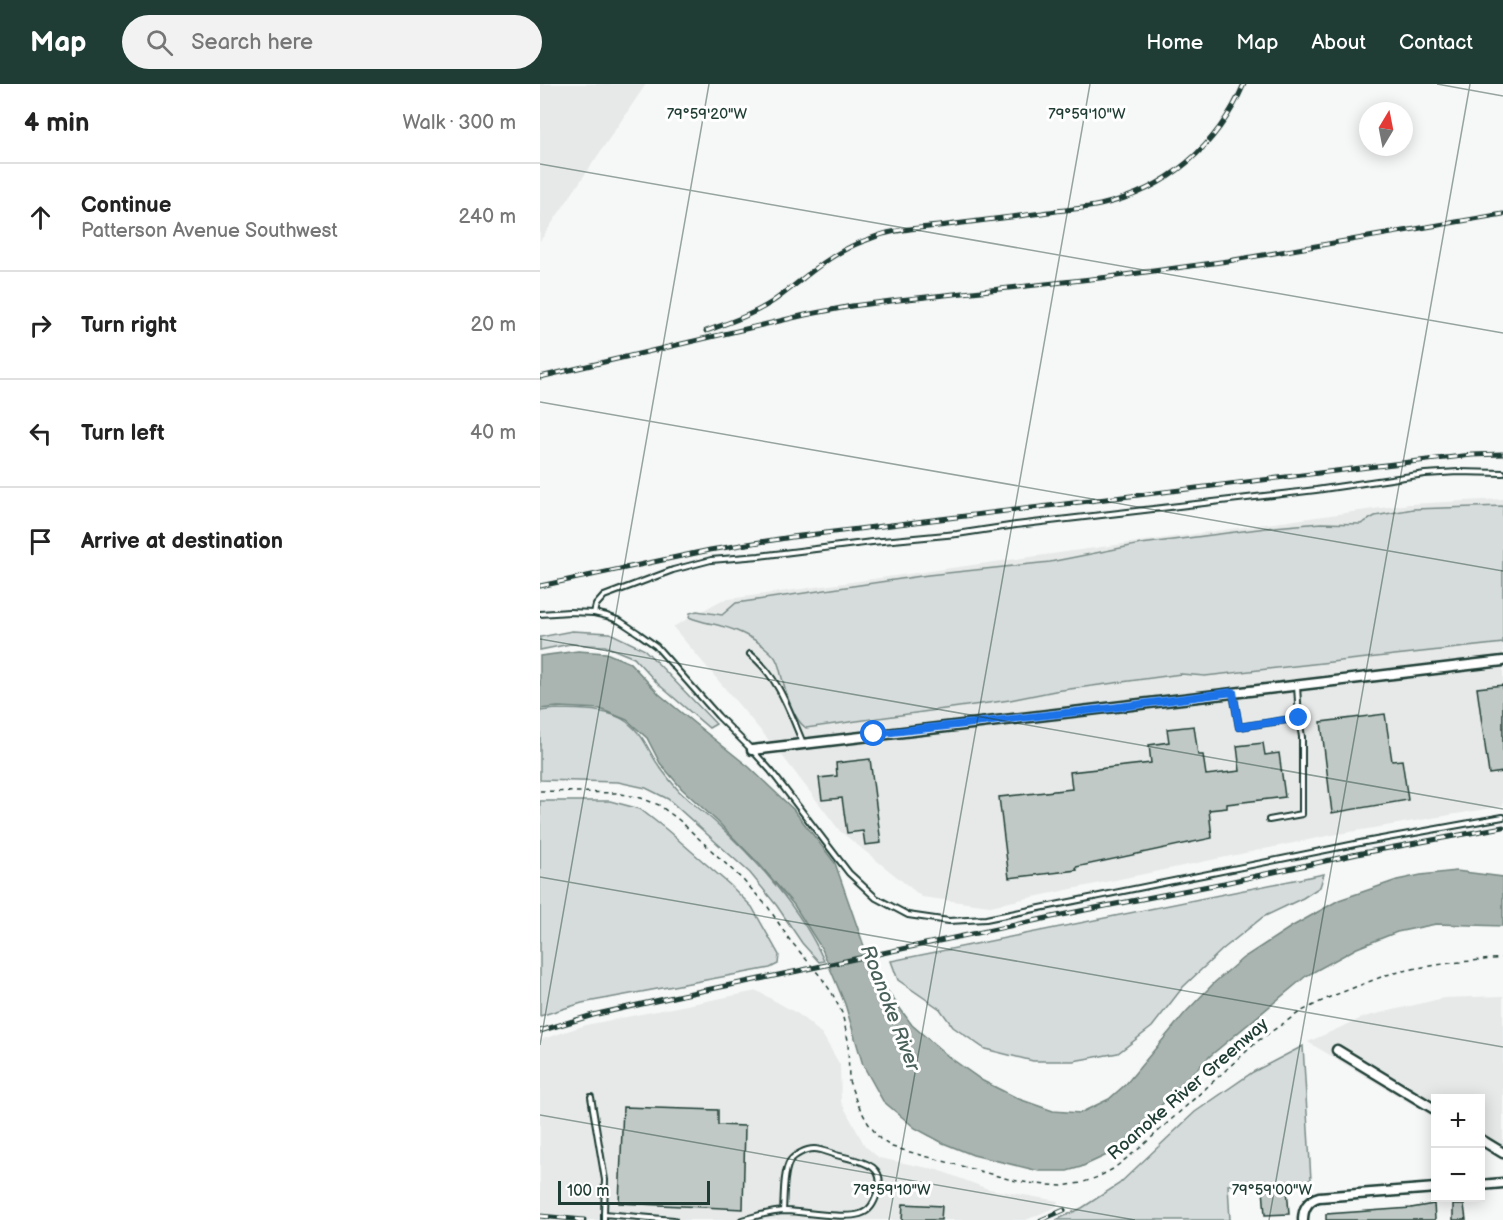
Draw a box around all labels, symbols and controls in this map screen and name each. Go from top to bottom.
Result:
search box [122,15,542,69]
text: Map [30,26,86,59]
icon: search [143,26,176,59]
text: Search here [191,29,313,56]
text: Home [1146,30,1203,55]
text: Map [1236,30,1278,55]
text: About [1311,30,1366,55]
text: Contact [1399,30,1473,55]
north arrow [1359,102,1413,156]
text: 79°59'20"W [667,105,748,124]
text: 79°59'10"W [1048,105,1126,124]
text: 4 min [24,108,89,139]
text: Walk · 300 m [403,111,516,135]
text: Continue [81,192,171,219]
icon: ahead [24,201,57,234]
text: 240 m [459,205,516,229]
text: Patterson Avenue Southwest [81,219,338,243]
icon: right [24,309,57,342]
text: Turn right [81,312,177,339]
text: 20 m [471,313,516,337]
icon: left [24,417,57,450]
text: Turn left [81,420,165,447]
text: 40 m [470,421,516,445]
icon: arrive [24,525,57,558]
text: Arrive at destination [81,528,283,555]
route end [1285,704,1311,730]
route start [860,720,886,746]
water label: Roanoke River [855,942,926,1076]
street label: Roanoke River Greenway [1103,1013,1273,1164]
map controls [1431,1094,1485,1202]
button: + [1431,1094,1485,1148]
button: − [1431,1148,1485,1202]
scale bar [558,1178,710,1206]
text: 79°59'10"W [853,1181,931,1200]
text: 79°59'00"W [1232,1181,1313,1200]
text: 100 m [567,1182,610,1201]

